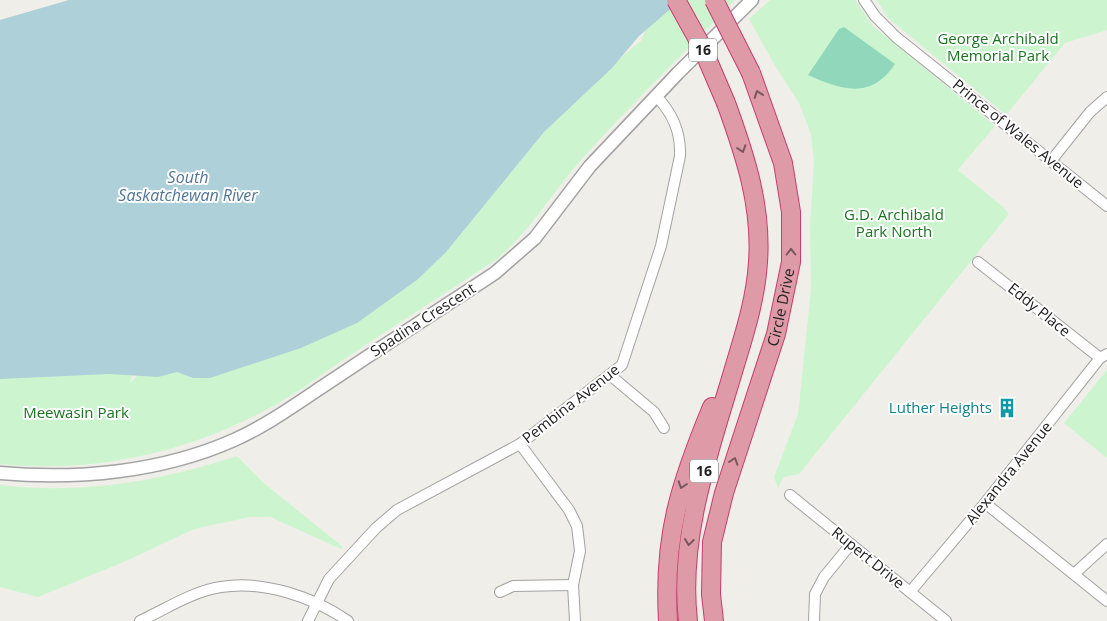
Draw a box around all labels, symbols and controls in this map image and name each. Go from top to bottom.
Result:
park label: George Archibald Memorial Park [937,28,1059,65]
road number: 16 [689,38,717,62]
street label: Prince of Wales Avenue [949,74,1088,192]
one-way arrow [754,90,764,99]
one-way arrow [736,144,746,153]
water label: South Saskatchewan River [118,166,258,206]
park label: G.D. Archibald Park North [844,204,944,241]
one-way arrow [786,248,796,256]
street label: Circle Drive [762,266,798,349]
street label: Spadina Crescent [366,278,479,361]
street label: Eddy Place [1004,278,1075,341]
street label: Pembina Avenue [518,359,623,447]
place label: Luther Heights [889,397,992,417]
building icon: Luther Heights [996,397,1018,419]
park label: Meewasin Park [23,402,129,422]
street label: Alexandra Avenue [961,417,1056,528]
one-way arrow [729,457,739,466]
road number: 16 [690,460,718,482]
one-way arrow [678,480,688,488]
street label: Rupert Drive [828,522,909,593]
one-way arrow [684,538,695,546]

